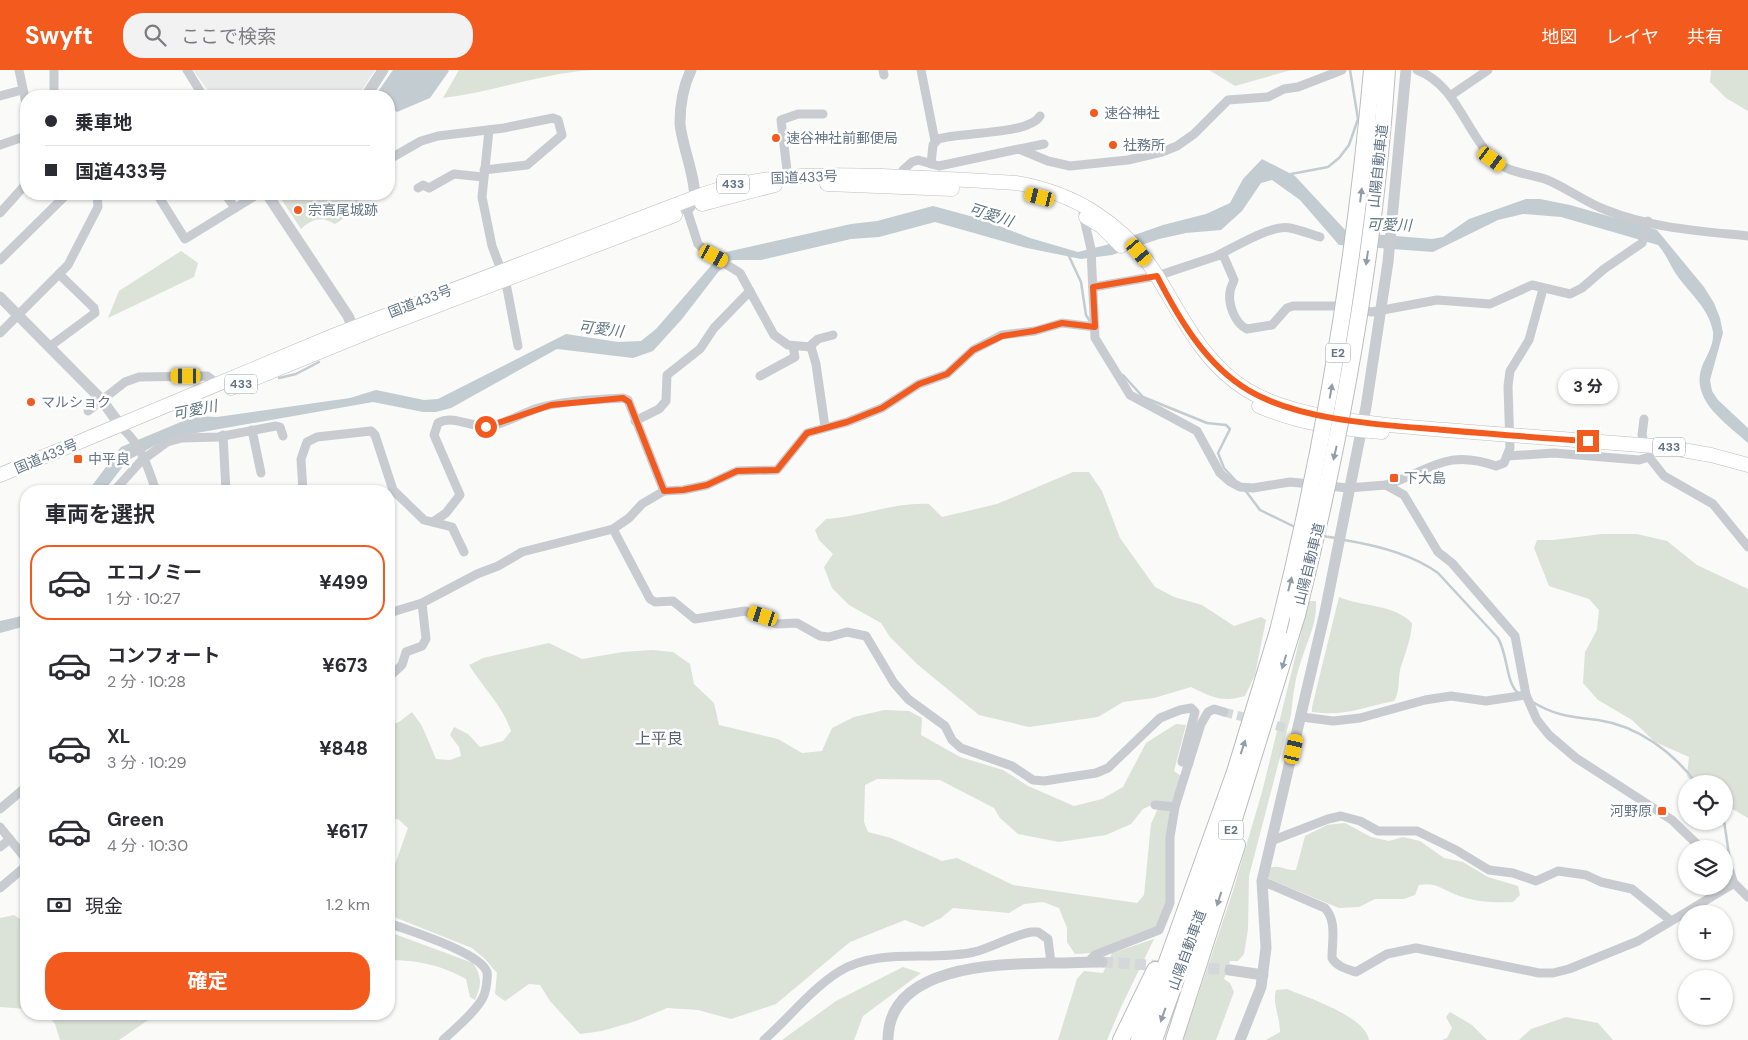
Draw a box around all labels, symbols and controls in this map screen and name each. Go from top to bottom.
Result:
search box [123,13,473,58]
text: Swyft [25,20,93,51]
icon: search [141,21,169,49]
text: ここで検索 [181,24,276,49]
text: 地図 [1542,25,1578,49]
text: レイヤ [1606,25,1659,49]
text: 共有 [1687,25,1723,49]
place label: 速谷神社 [1104,104,1160,122]
marker: 速谷神社 [1088,107,1100,119]
text: 乗車地 [75,110,132,135]
street label: 山陽自動車道 [1365,123,1391,209]
place label: 速谷神社前郵便局 [786,129,898,147]
marker: 速谷神社前郵便局 [770,132,782,144]
place label: 社務所 [1123,136,1165,154]
marker: 社務所 [1107,139,1119,151]
car [1475,144,1508,174]
text: 国道433号 [75,159,167,184]
street label: 国道433号 [770,167,838,187]
road number: 433 [717,175,749,194]
car [1023,186,1056,208]
one-way arrow [1357,187,1365,203]
water label: 可愛川 [967,199,1017,232]
place label: 宗高尾城跡 [308,201,378,219]
marker: 宗高尾城跡 [292,204,304,216]
water label: 可愛川 [1366,215,1414,235]
car [1123,236,1154,268]
car [697,242,730,270]
one-way arrow [1363,250,1371,266]
street label: 国道433号 [385,281,455,321]
water label: 可愛川 [577,316,627,342]
road number: E2 [1326,344,1350,362]
callout: 3 分 [1558,368,1618,404]
car [171,369,201,384]
road number: 433 [225,374,257,394]
text: 3 分 [1573,376,1603,397]
one-way arrow [1328,382,1336,398]
place label: マルショク [41,393,111,411]
marker: マルショク [25,396,37,408]
water label: 可愛川 [171,396,221,424]
route start [475,416,497,438]
route end [1577,430,1599,452]
street label: 国道433号 [12,435,80,477]
road number: 433 [1653,438,1685,457]
one-way arrow [1331,445,1339,460]
place label: 中平良 [88,450,130,468]
marker: 中平良 [72,453,84,465]
place label: 下大島 [1404,469,1446,487]
marker: 下大島 [1388,472,1400,484]
text: 車両を選択 [45,500,155,529]
street label: 山陽自動車道 [1290,521,1328,607]
icon: car [47,560,92,605]
text: エコノミー [107,560,202,585]
text: ¥499 [319,570,368,595]
one-way arrow [1286,576,1294,591]
text: 1 分 · 10:27 [107,588,181,609]
car [746,604,779,628]
icon: car [47,643,92,688]
text: コンフォート [107,643,220,668]
text: ¥673 [322,653,368,678]
one-way arrow [1279,655,1287,670]
text: 2 分 · 10:28 [107,671,186,692]
text: XL [107,724,130,749]
icon: car [47,726,92,771]
district label: 上平良 [635,728,683,749]
car [1283,733,1304,765]
text: ¥848 [319,736,368,761]
one-way arrow [1240,739,1248,754]
text: 3 分 · 10:29 [107,752,187,773]
map controls [1678,775,1733,1025]
button: locate [1678,775,1733,830]
place label: 河野原 [1610,802,1652,820]
marker: 河野原 [1656,805,1668,817]
text: Green [107,807,164,832]
icon: car [47,809,92,854]
text: ¥617 [326,819,368,844]
road number: E2 [1218,820,1244,840]
text: 4 分 · 10:30 [107,835,188,856]
button: layers [1678,840,1733,895]
icon: cash [45,891,73,919]
one-way arrow [1215,891,1222,906]
text: 現金 [85,894,123,919]
text: 1.2 km [326,894,370,915]
button: + [1678,905,1733,960]
street label: 山陽自動車道 [1164,907,1210,993]
button: 確定 [45,952,370,1010]
button: − [1678,970,1733,1025]
one-way arrow [1159,1007,1166,1022]

